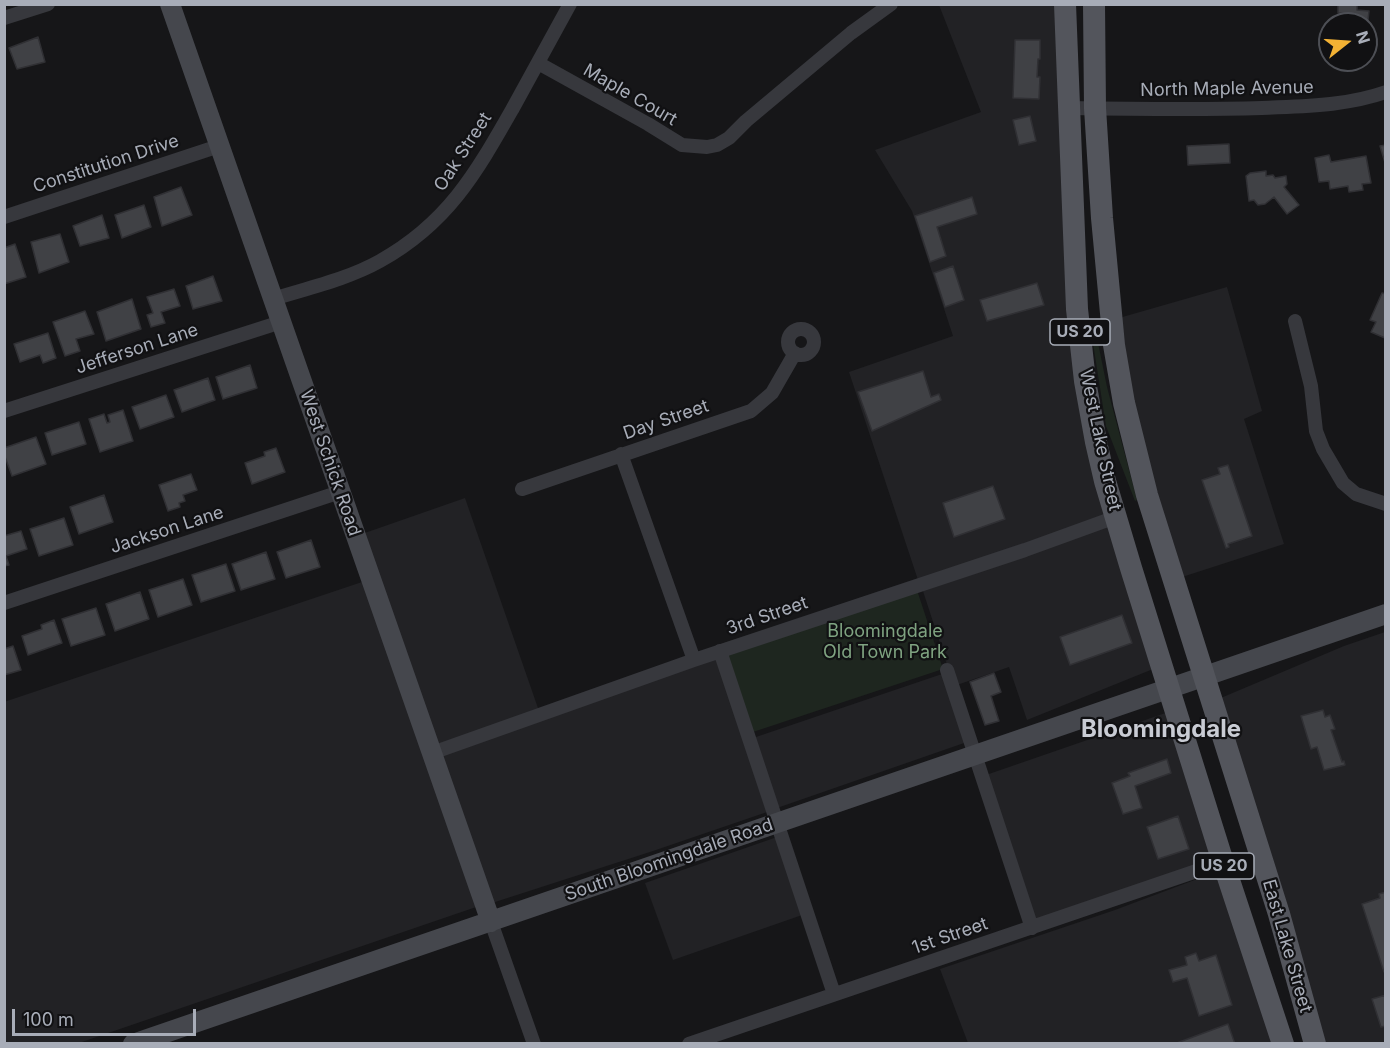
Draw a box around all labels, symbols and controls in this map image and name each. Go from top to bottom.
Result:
north arrow [1318,12,1378,72]
text: N [1352,29,1375,46]
street label: Maple Court [579,59,681,131]
street label: North Maple Avenue [1140,77,1314,101]
street label: Oak Street [430,109,496,195]
street label: Constitution Drive [30,130,182,198]
street label: Jefferson Lane [73,319,201,379]
road number: US 20 [1050,319,1110,345]
street label: West Lake Street [1074,367,1126,513]
street label: West Schick Road [295,387,365,539]
street label: Day Street [621,395,711,445]
street label: Jackson Lane [108,502,226,558]
street label: 3rd Street [724,592,810,640]
park label: Bloomingdale Old Town Park [823,621,947,664]
district label: Bloomingdale [1081,716,1241,744]
street label: South Bloomingdale Road [562,814,776,906]
road number: US 20 [1194,853,1254,879]
street label: East Lake Street [1258,877,1316,1015]
street label: 1st Street [909,913,991,959]
scale bar [15,997,200,1035]
text: 100 m [23,1009,74,1030]

